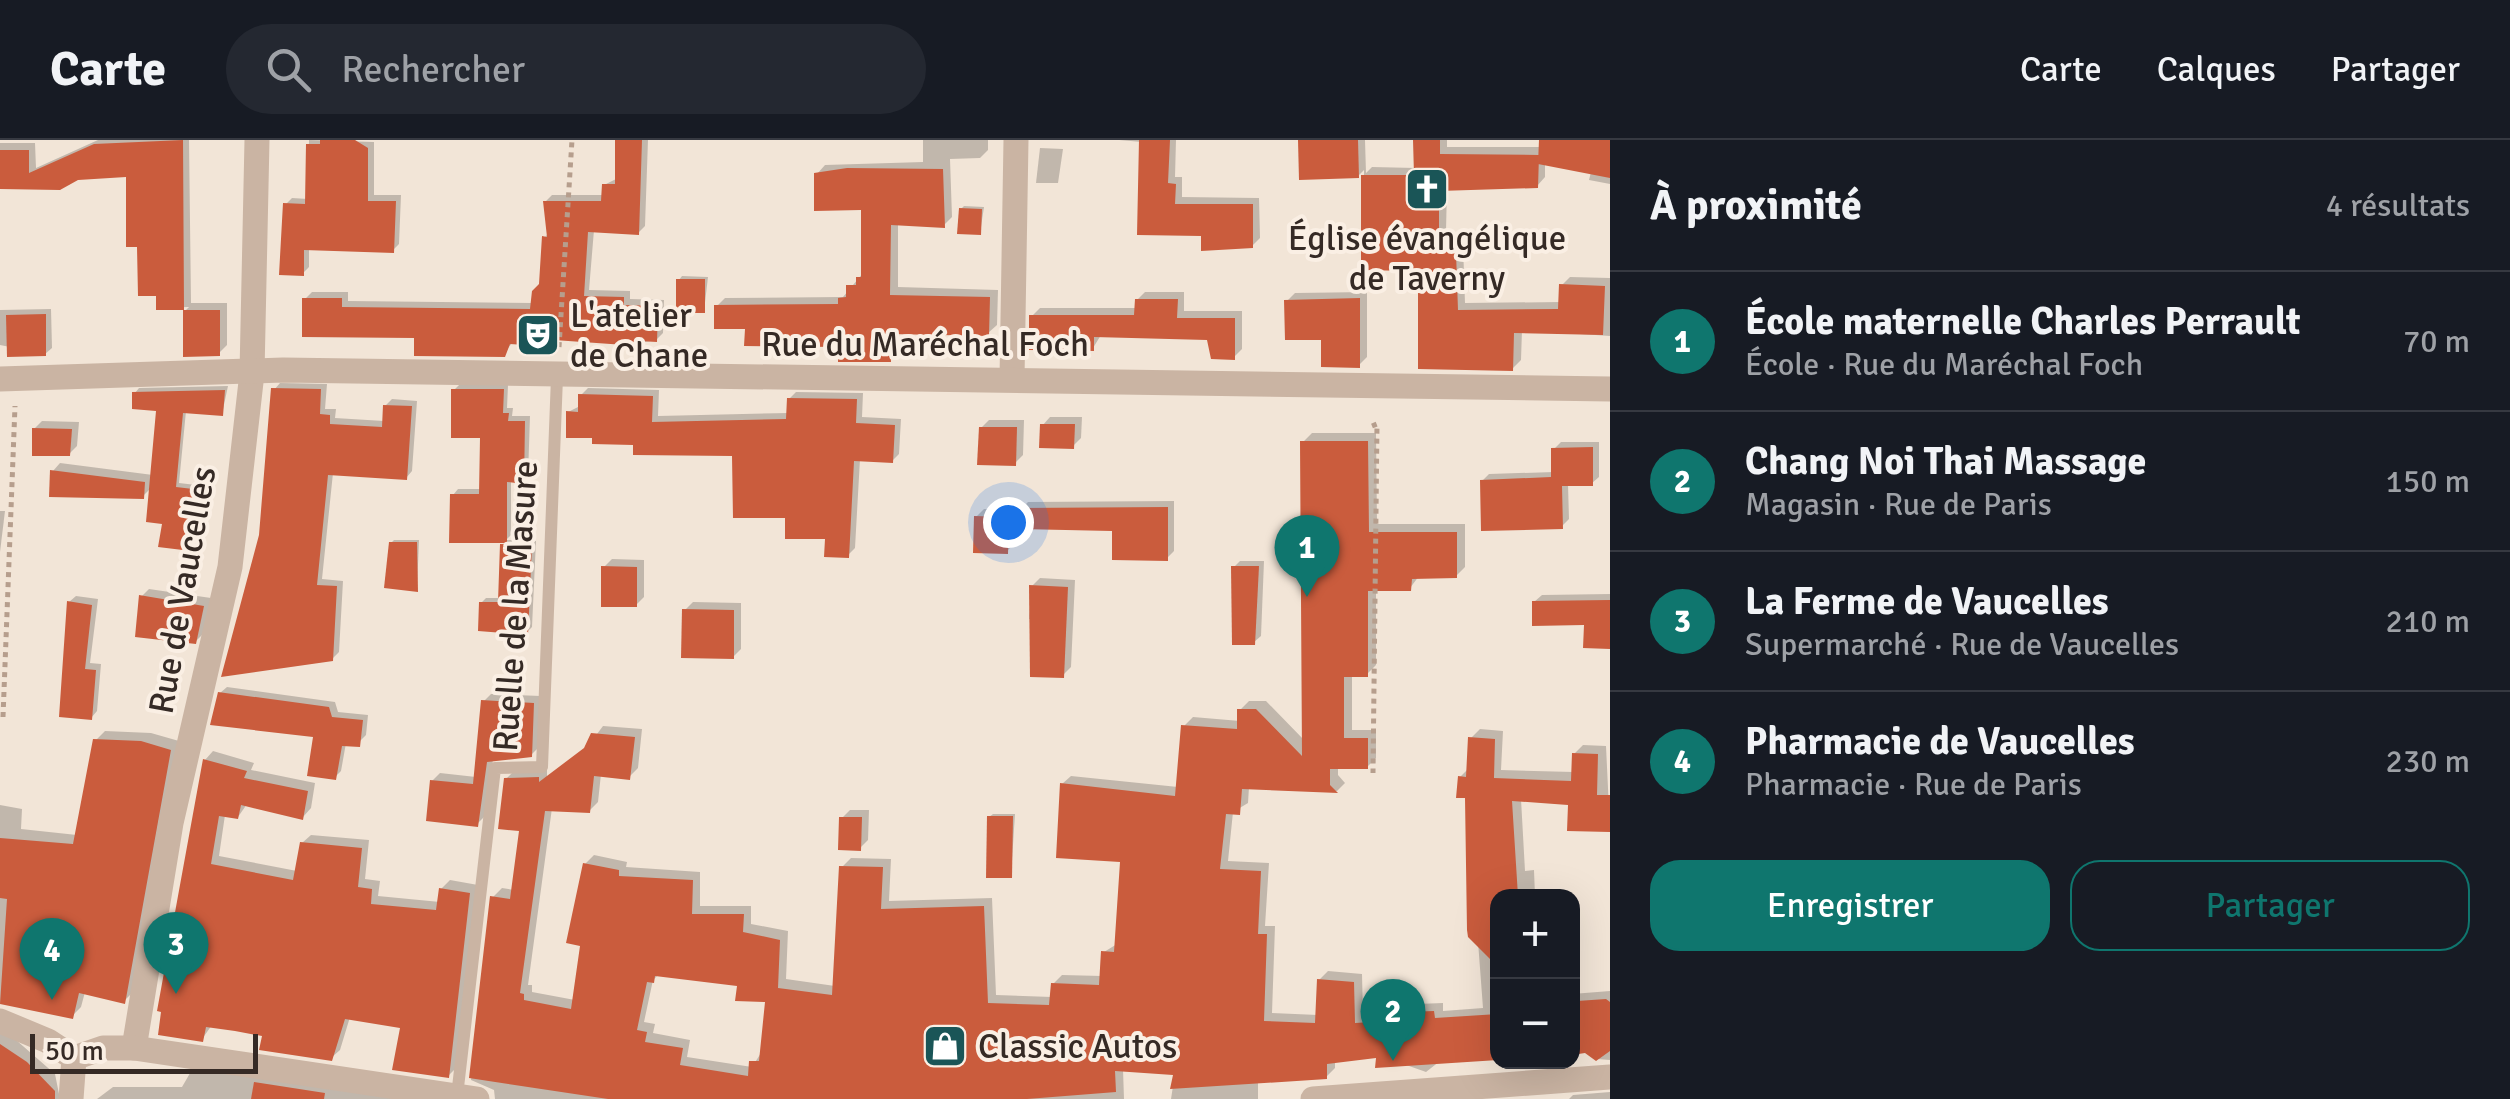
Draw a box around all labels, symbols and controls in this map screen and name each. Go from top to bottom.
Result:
search box [226,24,926,114]
text: Carte [50,40,166,99]
icon: search [261,42,316,97]
text: Rechercher [341,46,525,93]
text: Carte [2020,48,2102,91]
text: Calques [2157,48,2276,91]
text: Partager [2331,48,2460,91]
church icon: Église évangélique de Taverny [1404,166,1450,212]
text: À proximité [1650,180,1862,231]
text: 4 résultats [2326,186,2470,225]
place label: Église évangélique de Taverny [1288,217,1566,300]
place label: L'atelier de Chane [570,294,708,377]
text: École maternelle Charles Perrault [1745,298,2301,345]
theatre icon: L'atelier de Chane [515,312,561,358]
text: 1 [1674,322,1691,361]
text: 70 m [2403,322,2470,361]
street label: Rue du Maréchal Foch [761,323,1089,366]
text: École · Rue du Maréchal Foch [1745,345,2143,384]
text: Chang Noi Thai Massage [1745,438,2147,485]
street label: Ruelle de la Masure [484,459,547,753]
text: 2 [1674,462,1691,501]
text: 150 m [2386,462,2470,501]
street label: Rue de Vaucelles [140,463,225,717]
text: Magasin · Rue de Paris [1745,485,2052,524]
your location [983,497,1034,548]
pin: 1 [1274,514,1340,597]
text: La Ferme de Vaucelles [1745,578,2109,625]
text: 3 [1674,602,1691,641]
text: 210 m [2386,602,2470,641]
text: Supermarché · Rue de Vaucelles [1745,625,2179,664]
text: Pharmacie de Vaucelles [1745,718,2135,765]
text: 4 [1674,742,1691,781]
text: 230 m [2386,742,2470,781]
text: Pharmacie · Rue de Paris [1745,765,2082,804]
button: Enregistrer [1650,860,2050,951]
button: Partager [2070,860,2470,951]
map controls [1490,889,1580,1069]
button: + [1490,889,1580,979]
pin: 3 [144,912,208,994]
pin: 4 [20,918,84,1000]
pin: 2 [1360,978,1426,1061]
button: − [1490,979,1580,1069]
shop icon: Classic Autos [922,1023,968,1069]
place label: Classic Autos [978,1025,1177,1068]
scale bar [30,1029,258,1074]
text: 50 m [45,1034,104,1068]

